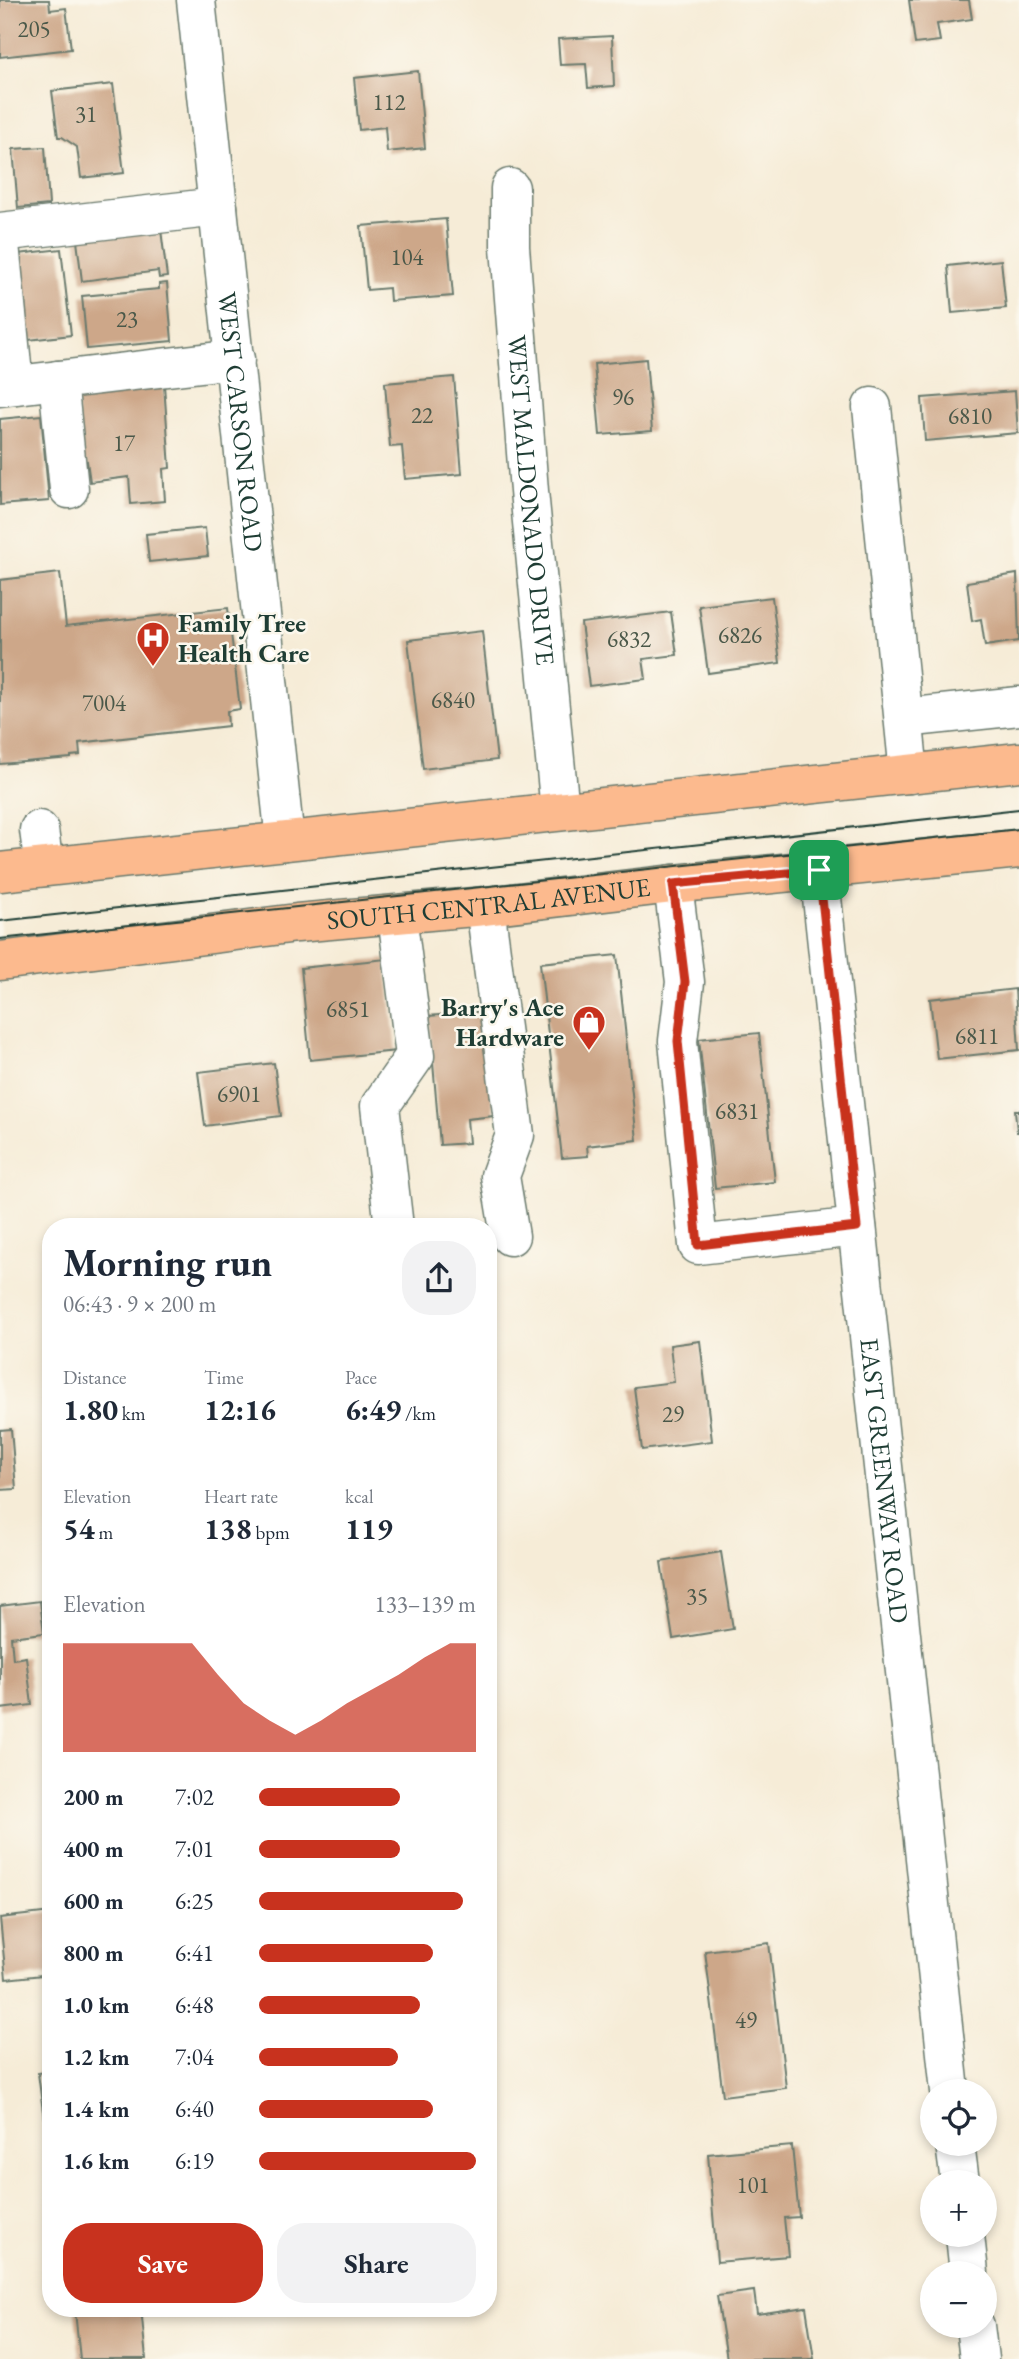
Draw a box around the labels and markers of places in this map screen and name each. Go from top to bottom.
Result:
place label: Family Tree Health Care [178,606,309,670]
hospital icon: Family Tree Health Care [134,619,172,668]
pin [789,840,849,900]
place label: Barry's Ace Hardware [441,990,564,1054]
shop icon: Barry's Ace Hardware [570,1003,608,1052]

